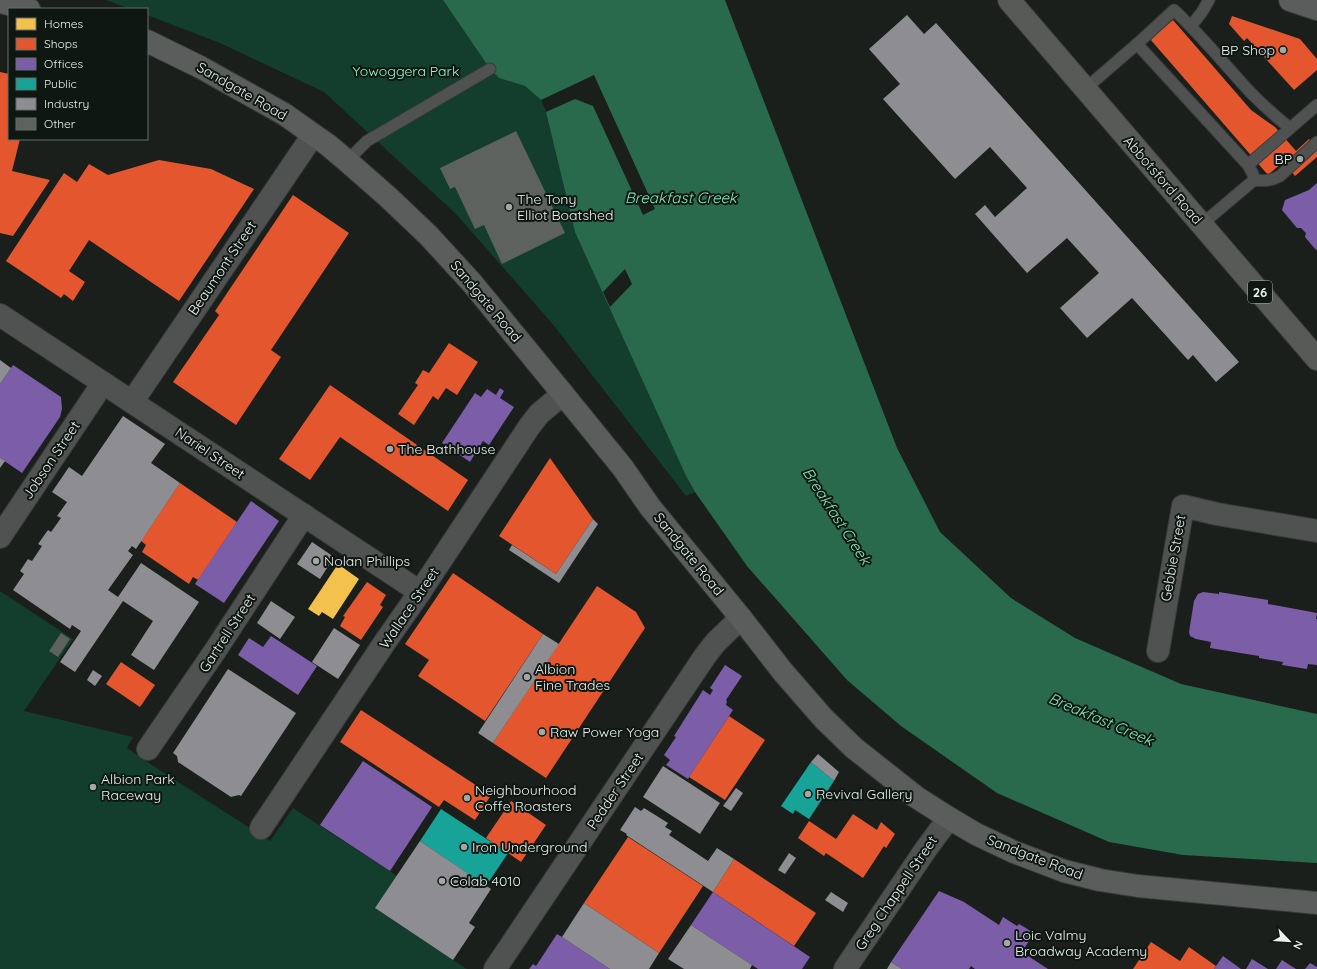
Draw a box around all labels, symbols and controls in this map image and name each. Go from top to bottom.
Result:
legend [8,8,148,140]
text: Homes [44,16,84,31]
text: Shops [44,36,78,51]
place label: BP Shop [1221,41,1275,59]
marker: BP Shop [1278,45,1288,55]
text: Offices [44,56,83,71]
street label: Sandgate Road [194,58,290,124]
park label: Yowoggera Park [353,62,459,80]
text: Public [44,76,77,91]
text: Industry [44,96,89,111]
text: Other [44,116,76,131]
street label: Abbotsford Road [1120,132,1206,228]
place label: BP [1275,150,1292,168]
marker: BP [1295,154,1305,164]
water label: Breakfast Creek [625,188,739,207]
place label: The Tony Elliot Boatshed [517,190,613,224]
marker: The Tony Elliot Boatshed [504,202,514,212]
street label: Beaumont Street [184,217,260,318]
street label: Sandgate Road [447,256,525,346]
road number: 26 [1248,281,1272,303]
street label: Jobson Street [18,417,84,502]
street label: Nariel Street [172,423,249,483]
place label: The Bathhouse [398,440,495,458]
marker: The Bathhouse [385,444,395,454]
water label: Breakfast Creek [799,464,876,570]
street label: Sandgate Road [650,509,728,599]
street label: Gebbie Street [1157,513,1190,603]
place label: Nolan Phillips [324,552,410,570]
marker: Nolan Phillips [311,556,321,566]
street label: Wallace Street [375,564,443,652]
street label: Gartrell Street [195,590,259,676]
place label: Albion Fine Trades [535,660,610,694]
marker: Albion Fine Trades [522,672,532,682]
water label: Breakfast Creek [1046,688,1158,750]
place label: Raw Power Yoga [550,723,659,741]
marker: Raw Power Yoga [537,727,547,737]
street label: Pedder Street [583,749,647,833]
place label: Albion Park Raceway [101,770,175,804]
place label: Neighbourhood Coffe Roasters [475,781,576,815]
marker: Albion Park Raceway [88,782,98,792]
place label: Revival Gallery [816,785,912,803]
marker: Revival Gallery [803,789,813,799]
marker: Neighbourhood Coffe Roasters [462,793,472,803]
street label: Sandgate Road [985,830,1085,884]
street label: Greg Chappell Street [851,832,941,954]
place label: Iron Underground [472,838,587,856]
marker: Iron Underground [459,842,469,852]
place label: Colab 4010 [450,872,521,890]
marker: Colab 4010 [437,876,447,886]
north arrow [1269,921,1309,961]
place label: Loic Valmy Broadway Academy [1015,926,1147,960]
marker: Loic Valmy Broadway Academy [1002,938,1012,948]
text: N [1290,939,1306,952]

